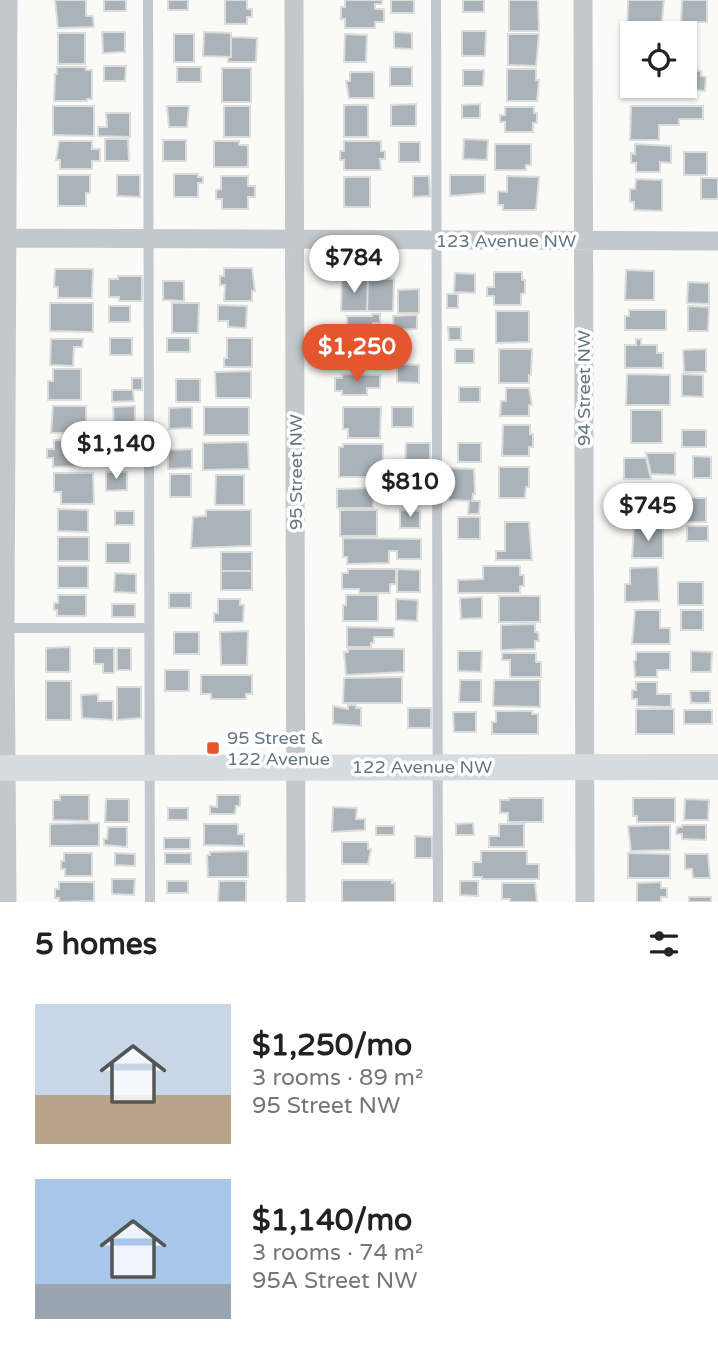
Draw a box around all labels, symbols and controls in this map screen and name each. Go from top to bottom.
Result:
map controls [620,21,697,98]
button: locate [620,21,697,98]
street label: 123 Avenue NW [436,230,576,252]
pin: $784 [313,236,395,295]
text: $784 [325,244,383,272]
pin: $1,250 [300,324,414,384]
street label: 94 Street NW [573,330,595,446]
text: $1,250 [318,333,396,361]
street label: 95 Street NW [285,414,307,530]
pin: $1,140 [59,421,173,481]
text: $1,140 [77,430,155,458]
pin: $810 [369,460,451,519]
text: $810 [381,468,439,496]
pin: $745 [607,484,689,543]
text: $745 [619,492,677,520]
place label: 95 Street & 122 Avenue [227,727,330,770]
marker: 95 Street & 122 Avenue [205,740,221,756]
street label: 122 Avenue NW [352,756,492,778]
icon: filters [645,925,683,963]
text: 5 homes [35,926,157,963]
text: $1,250/mo [252,1027,412,1064]
icon: home [91,1032,175,1116]
text: 3 rooms · 89 m² [252,1064,423,1092]
text: 95 Street NW [252,1092,400,1120]
text: $1,140/mo [252,1202,412,1239]
icon: home [91,1207,175,1291]
text: 3 rooms · 74 m² [252,1239,423,1267]
text: 95A Street NW [252,1267,417,1295]

